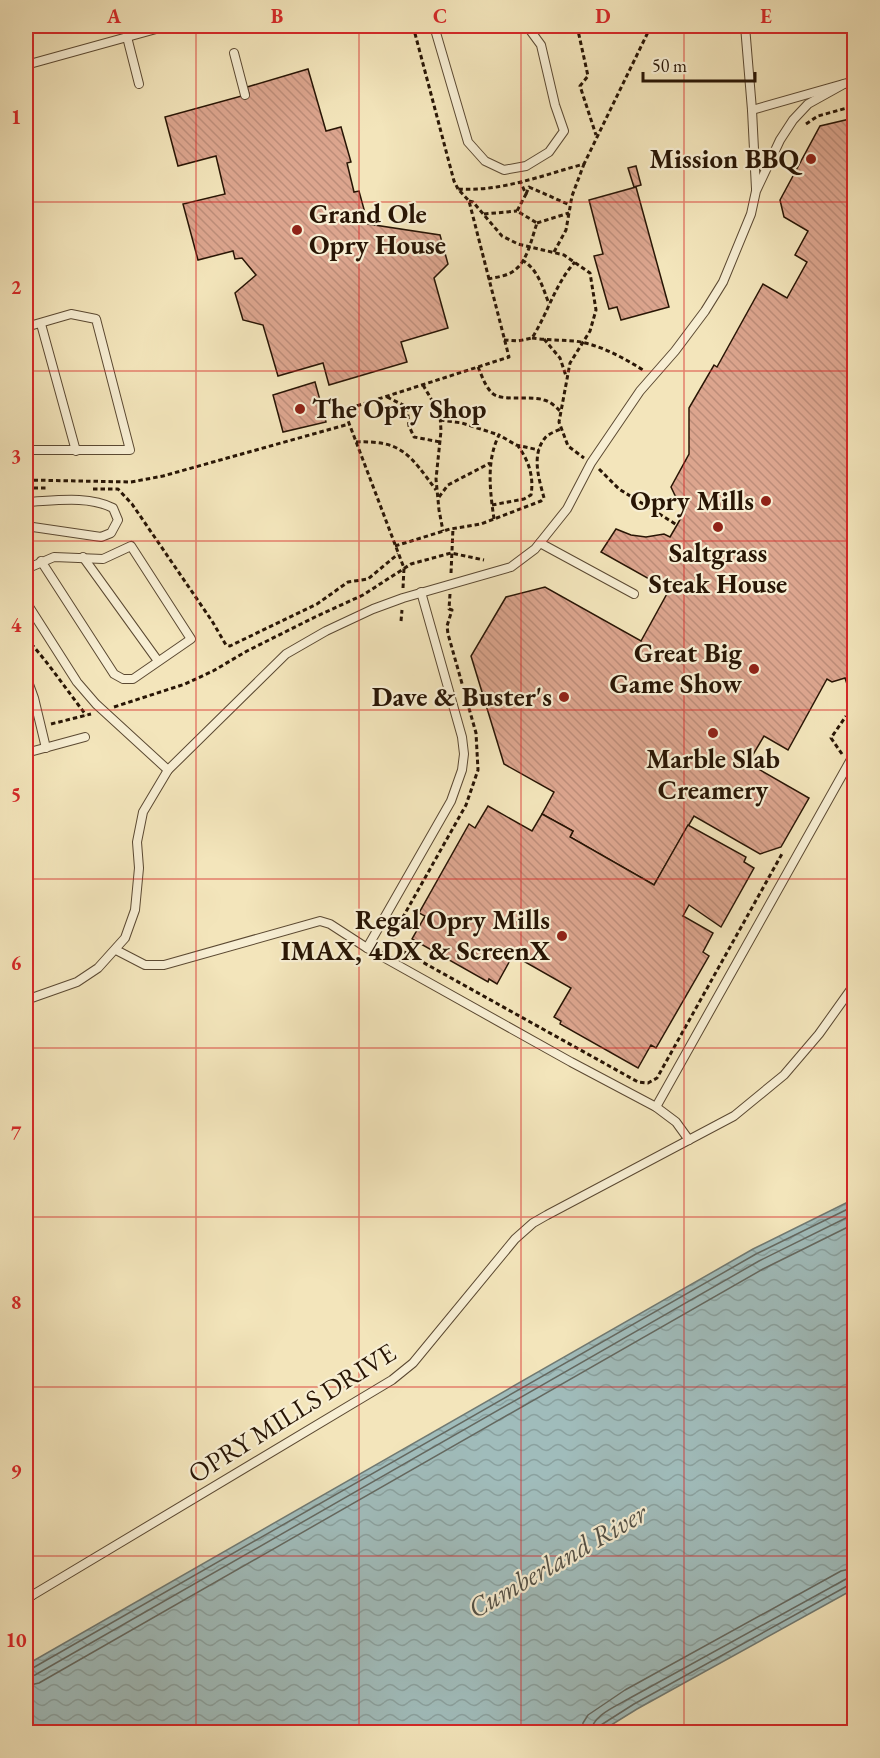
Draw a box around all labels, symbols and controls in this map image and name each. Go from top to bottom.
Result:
text: A [106,3,122,29]
text: B [271,3,283,29]
text: C [433,3,447,29]
text: D [595,3,611,29]
text: E [760,3,772,29]
scale bar [643,45,756,83]
text: 50 m [652,54,687,77]
text: 1 [11,104,21,130]
place label: Mission BBQ [649,141,802,176]
marker: Mission BBQ [804,152,818,166]
place label: Grand Ole Opry House [309,196,446,262]
marker: Grand Ole Opry House [290,223,304,237]
text: 2 [11,274,22,300]
place label: The Opry Shop [312,391,486,426]
marker: The Opry Shop [293,402,307,416]
text: 3 [11,443,21,469]
place label: Opry Mills [630,483,754,518]
marker: Opry Mills [759,494,773,508]
marker: Saltgrass Steak House [711,520,725,534]
place label: Saltgrass Steak House [649,535,787,601]
text: 4 [11,612,22,638]
place label: Great Big Game Show [609,635,743,701]
marker: Great Big Game Show [747,662,761,676]
place label: Dave & Buster's [372,679,552,714]
marker: Dave & Buster's [557,690,571,704]
marker: Marble Slab Creamery [706,726,720,740]
place label: Marble Slab Creamery [646,741,780,807]
text: 5 [11,781,21,807]
place label: Regal Opry Mills IMAX, 4DX & ScreenX [281,902,551,968]
marker: Regal Opry Mills IMAX, 4DX & ScreenX [555,929,569,943]
text: 6 [11,950,22,976]
text: 7 [11,1120,22,1146]
text: 8 [11,1289,21,1315]
street label: OPRY MILLS DRIVE [181,1334,402,1491]
text: 9 [11,1458,22,1484]
water label: Cumberland River [461,1493,654,1626]
text: 10 [5,1627,27,1653]

